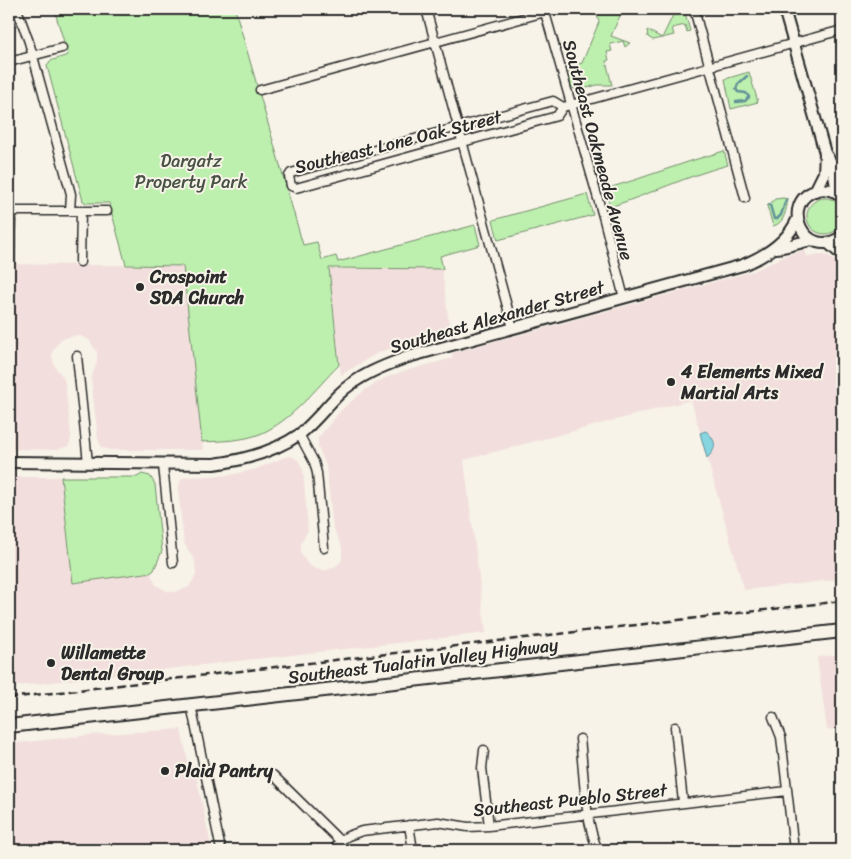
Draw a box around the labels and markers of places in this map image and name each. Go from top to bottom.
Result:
place label: Crospoint SDA Church [149,261,245,314]
marker: Crospoint SDA Church [134,281,146,293]
place label: 4 Elements Mixed Martial Arts [680,356,824,409]
marker: 4 Elements Mixed Martial Arts [665,376,677,388]
place label: Willamette Dental Group [61,637,165,690]
marker: Willamette Dental Group [45,657,57,669]
place label: Plaid Pantry [175,755,274,787]
marker: Plaid Pantry [159,765,171,777]

